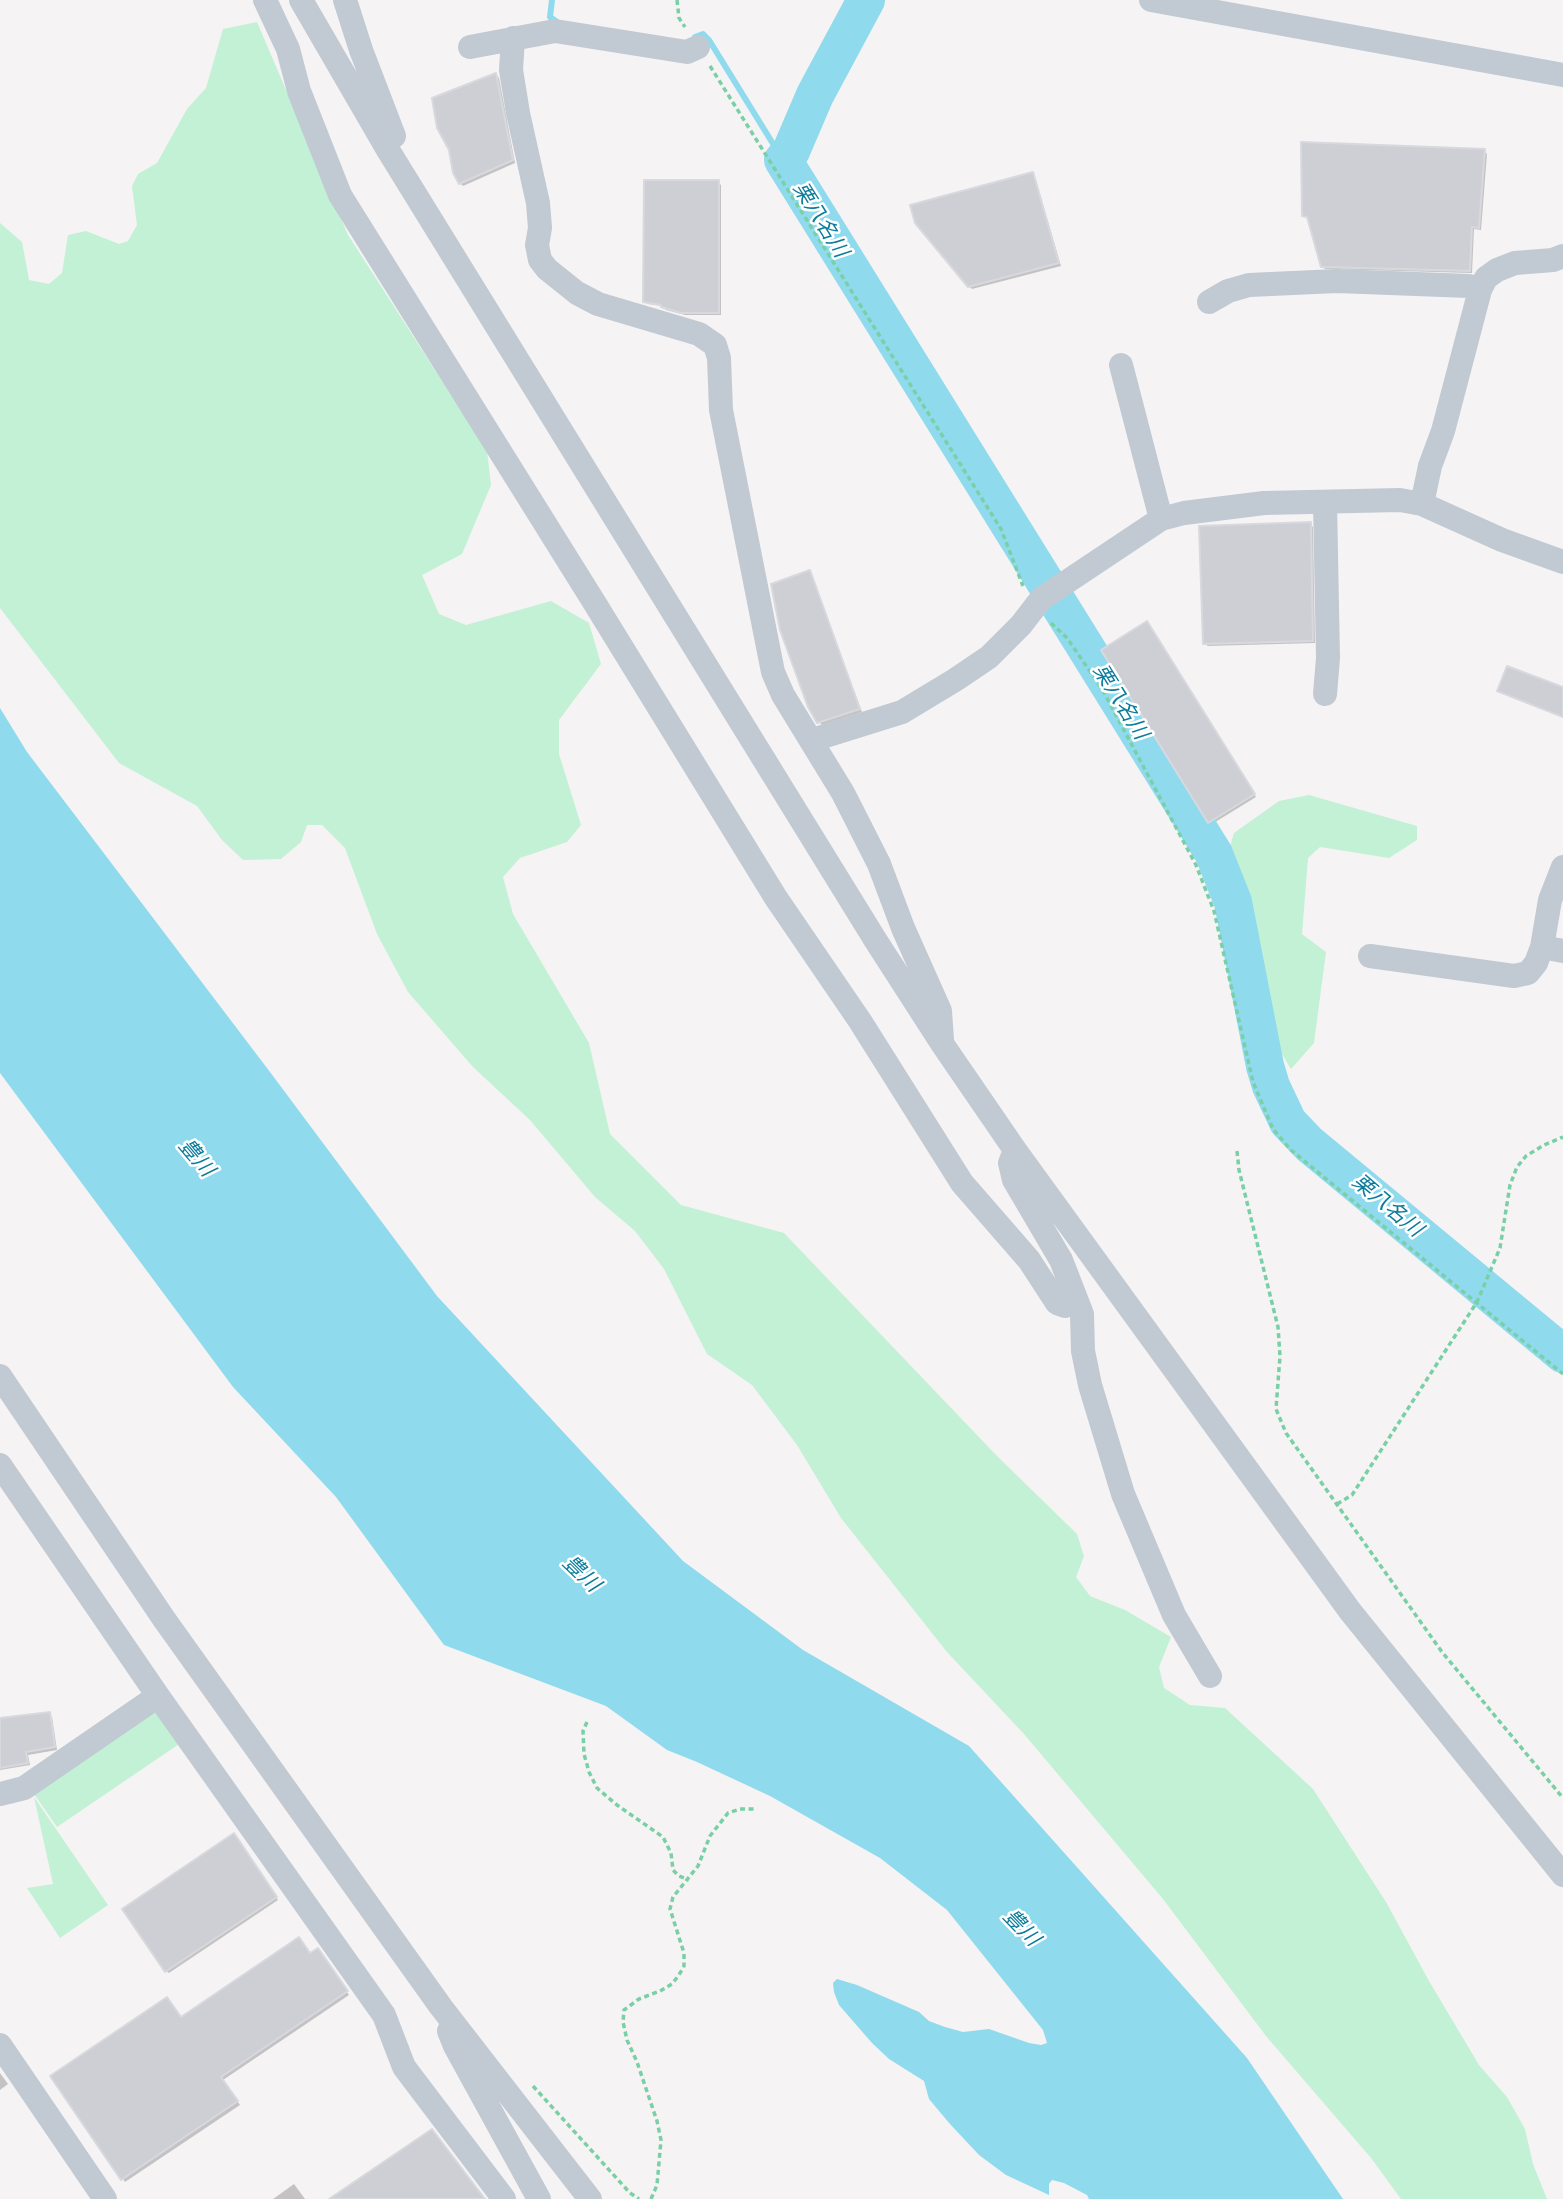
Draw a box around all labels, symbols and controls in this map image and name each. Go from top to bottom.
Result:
water label: 栗八名川 [787,178,853,262]
water label: 栗八名川 [1087,660,1153,744]
water label: 豊川 [173,1134,219,1182]
water label: 栗八名川 [1347,1169,1427,1243]
water label: 豊川 [557,1550,605,1598]
water label: 豊川 [997,1904,1045,1952]

